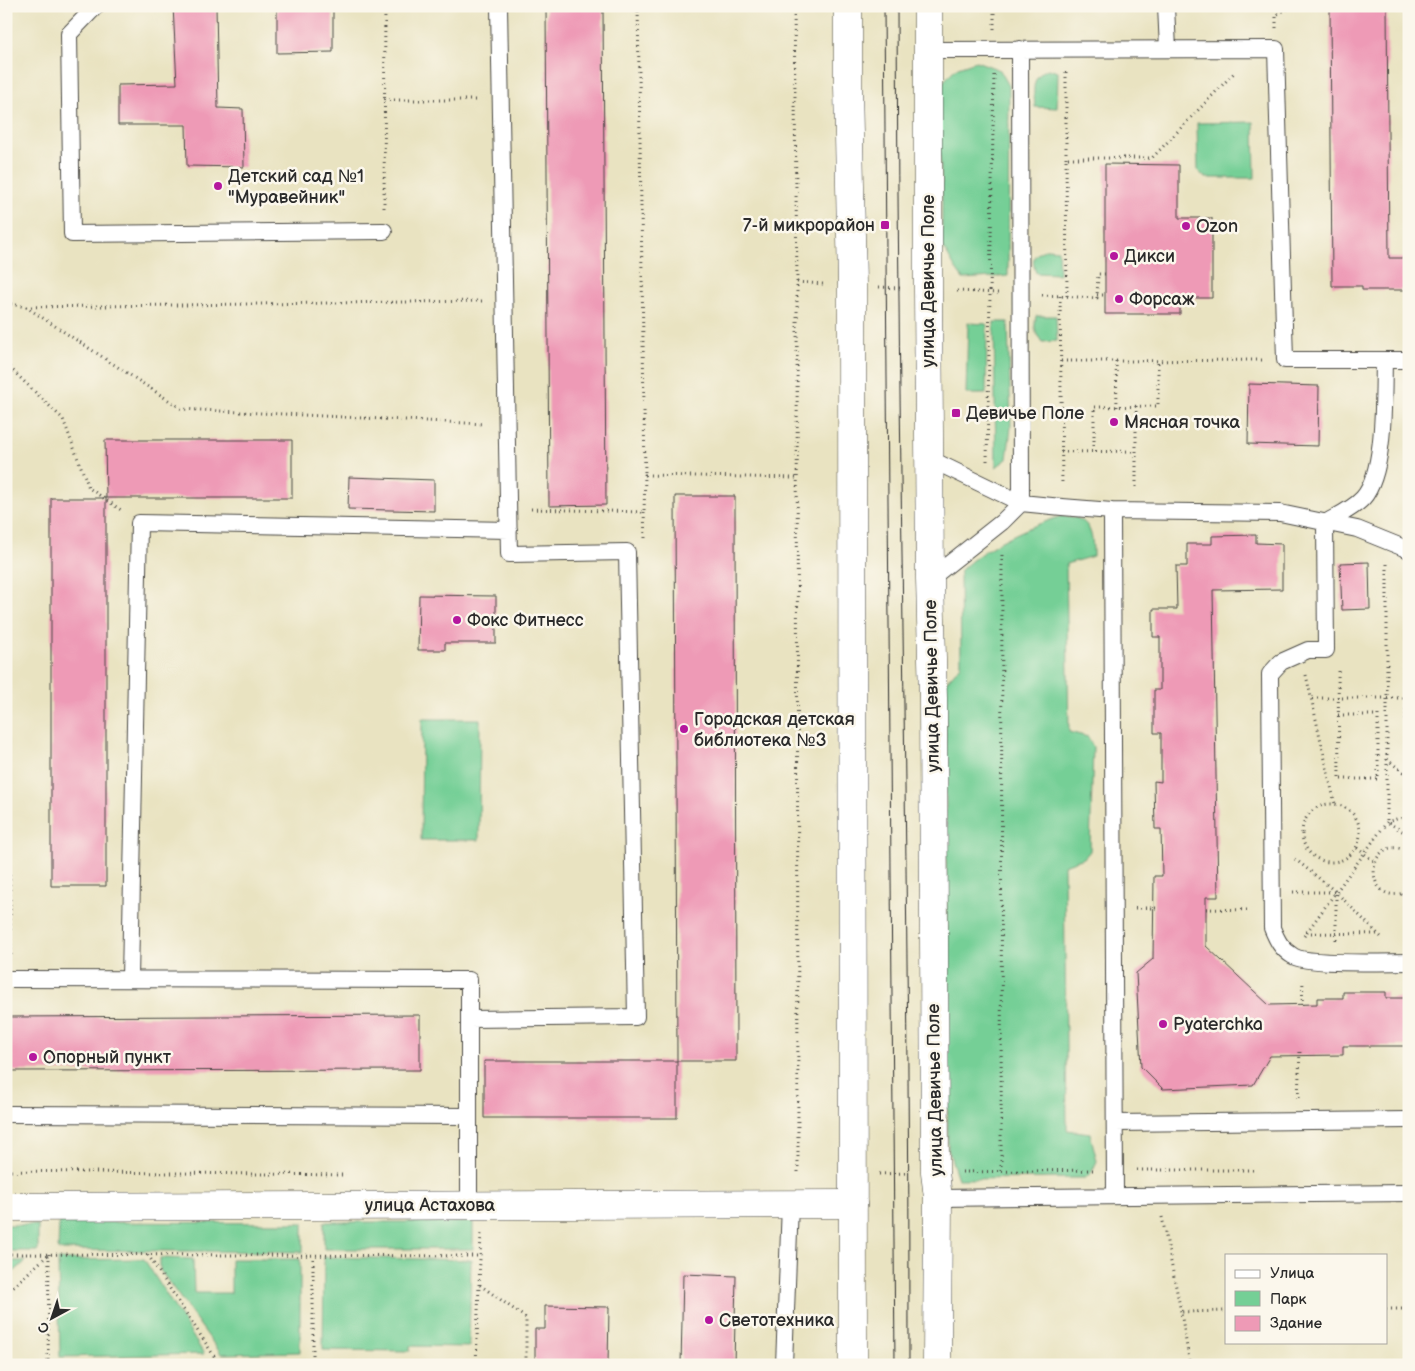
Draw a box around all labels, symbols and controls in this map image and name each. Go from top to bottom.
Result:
place label: Детский сад №1 "Муравейник" [228,166,364,208]
marker: Детский сад №1 "Муравейник" [212,180,224,192]
street label: улица Девичье Поле [918,195,939,367]
place label: 7-й микрорайон [743,215,875,236]
place label: Ozon [1196,216,1238,237]
marker: 7-й микрорайон [879,219,891,231]
marker: Ozon [1180,220,1192,232]
place label: Дикси [1124,246,1175,267]
marker: Дикси [1108,250,1120,262]
place label: Форсаж [1129,289,1195,310]
marker: Форсаж [1113,293,1125,305]
place label: Девичье Поле [966,403,1084,424]
marker: Девичье Поле [950,407,962,419]
place label: Мясная точка [1124,412,1241,433]
marker: Мясная точка [1108,416,1120,428]
street label: улица Девичье Поле [920,599,944,773]
place label: Фокс Фитнесс [467,610,584,631]
marker: Фокс Фитнесс [451,614,463,626]
place label: Городская детская библиотека №3 [694,709,855,751]
marker: Городская детская библиотека №3 [678,723,690,735]
street label: улица Девичье Поле [923,1003,947,1177]
place label: Pyaterchka [1173,1014,1263,1035]
marker: Pyaterchka [1157,1018,1169,1030]
place label: Опорный пункт [43,1047,172,1068]
marker: Опорный пункт [27,1051,39,1063]
street label: улица Астахова [365,1195,496,1216]
legend [1225,1254,1388,1344]
text: Улица [1270,1264,1315,1283]
text: Парк [1270,1290,1307,1309]
north arrow [28,1294,78,1344]
place label: Светотехника [719,1310,835,1331]
marker: Светотехника [703,1314,715,1326]
text: Здание [1270,1314,1322,1333]
text: С [35,1318,53,1337]

